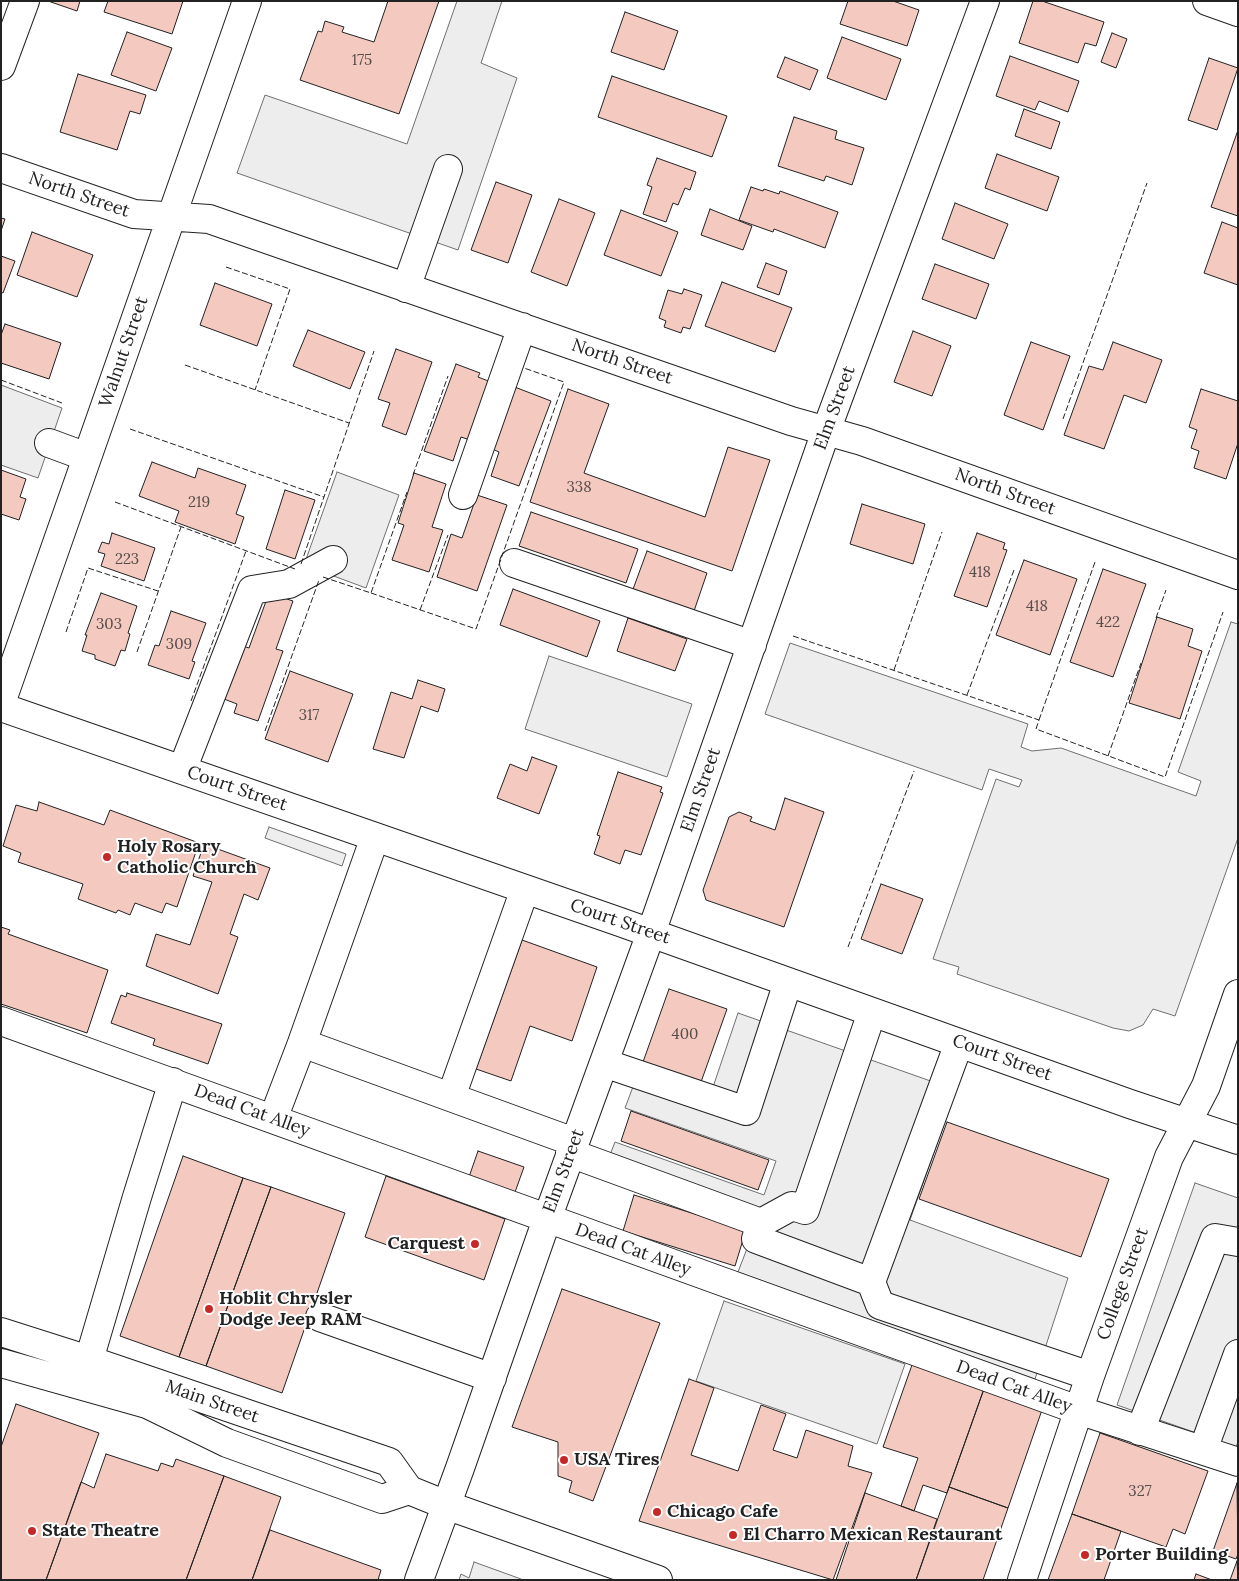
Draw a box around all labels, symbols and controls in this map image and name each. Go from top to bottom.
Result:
house number: 175 [352,52,372,70]
street label: North Street [26,168,132,222]
street label: Walnut Street [95,294,153,410]
street label: North Street [569,335,675,389]
street label: Elm Street [810,363,860,453]
street label: North Street [952,464,1058,520]
house number: 338 [566,479,592,497]
house number: 219 [188,494,210,512]
house number: 223 [115,551,139,569]
house number: 418 [969,564,991,582]
house number: 418 [1026,598,1048,616]
house number: 422 [1096,614,1120,632]
house number: 303 [96,616,122,634]
house number: 309 [166,636,192,654]
house number: 317 [299,707,319,725]
street label: Elm Street [676,745,726,835]
street label: Court Street [184,762,290,816]
place label: Holy Rosary Catholic Church [117,836,257,879]
marker: Holy Rosary Catholic Church [101,851,113,863]
street label: Court Street [567,895,673,949]
house number: 400 [672,1026,698,1044]
street label: Court Street [949,1030,1055,1086]
street label: Dead Cat Alley [191,1080,313,1142]
street label: Elm Street [539,1126,589,1216]
street label: Dead Cat Alley [572,1219,694,1281]
street label: College Street [1093,1225,1153,1343]
place label: Carquest [387,1233,465,1255]
marker: Carquest [469,1238,481,1250]
place label: Hoblit Chrysler Dodge Jeep RAM [219,1288,362,1330]
marker: Hoblit Chrysler Dodge Jeep RAM [203,1303,215,1315]
street label: Dead Cat Alley [953,1356,1075,1418]
street label: Main Street [162,1376,262,1428]
place label: USA Tires [574,1449,659,1471]
marker: USA Tires [558,1454,570,1466]
house number: 327 [1128,1483,1152,1501]
place label: Chicago Cafe [667,1501,778,1523]
marker: Chicago Cafe [651,1506,663,1518]
place label: State Theatre [42,1520,159,1542]
place label: El Charro Mexican Restaurant [743,1524,1002,1546]
marker: State Theatre [26,1525,38,1537]
marker: El Charro Mexican Restaurant [727,1529,739,1541]
place label: Porter Building [1095,1544,1228,1566]
marker: Porter Building [1079,1549,1091,1561]

